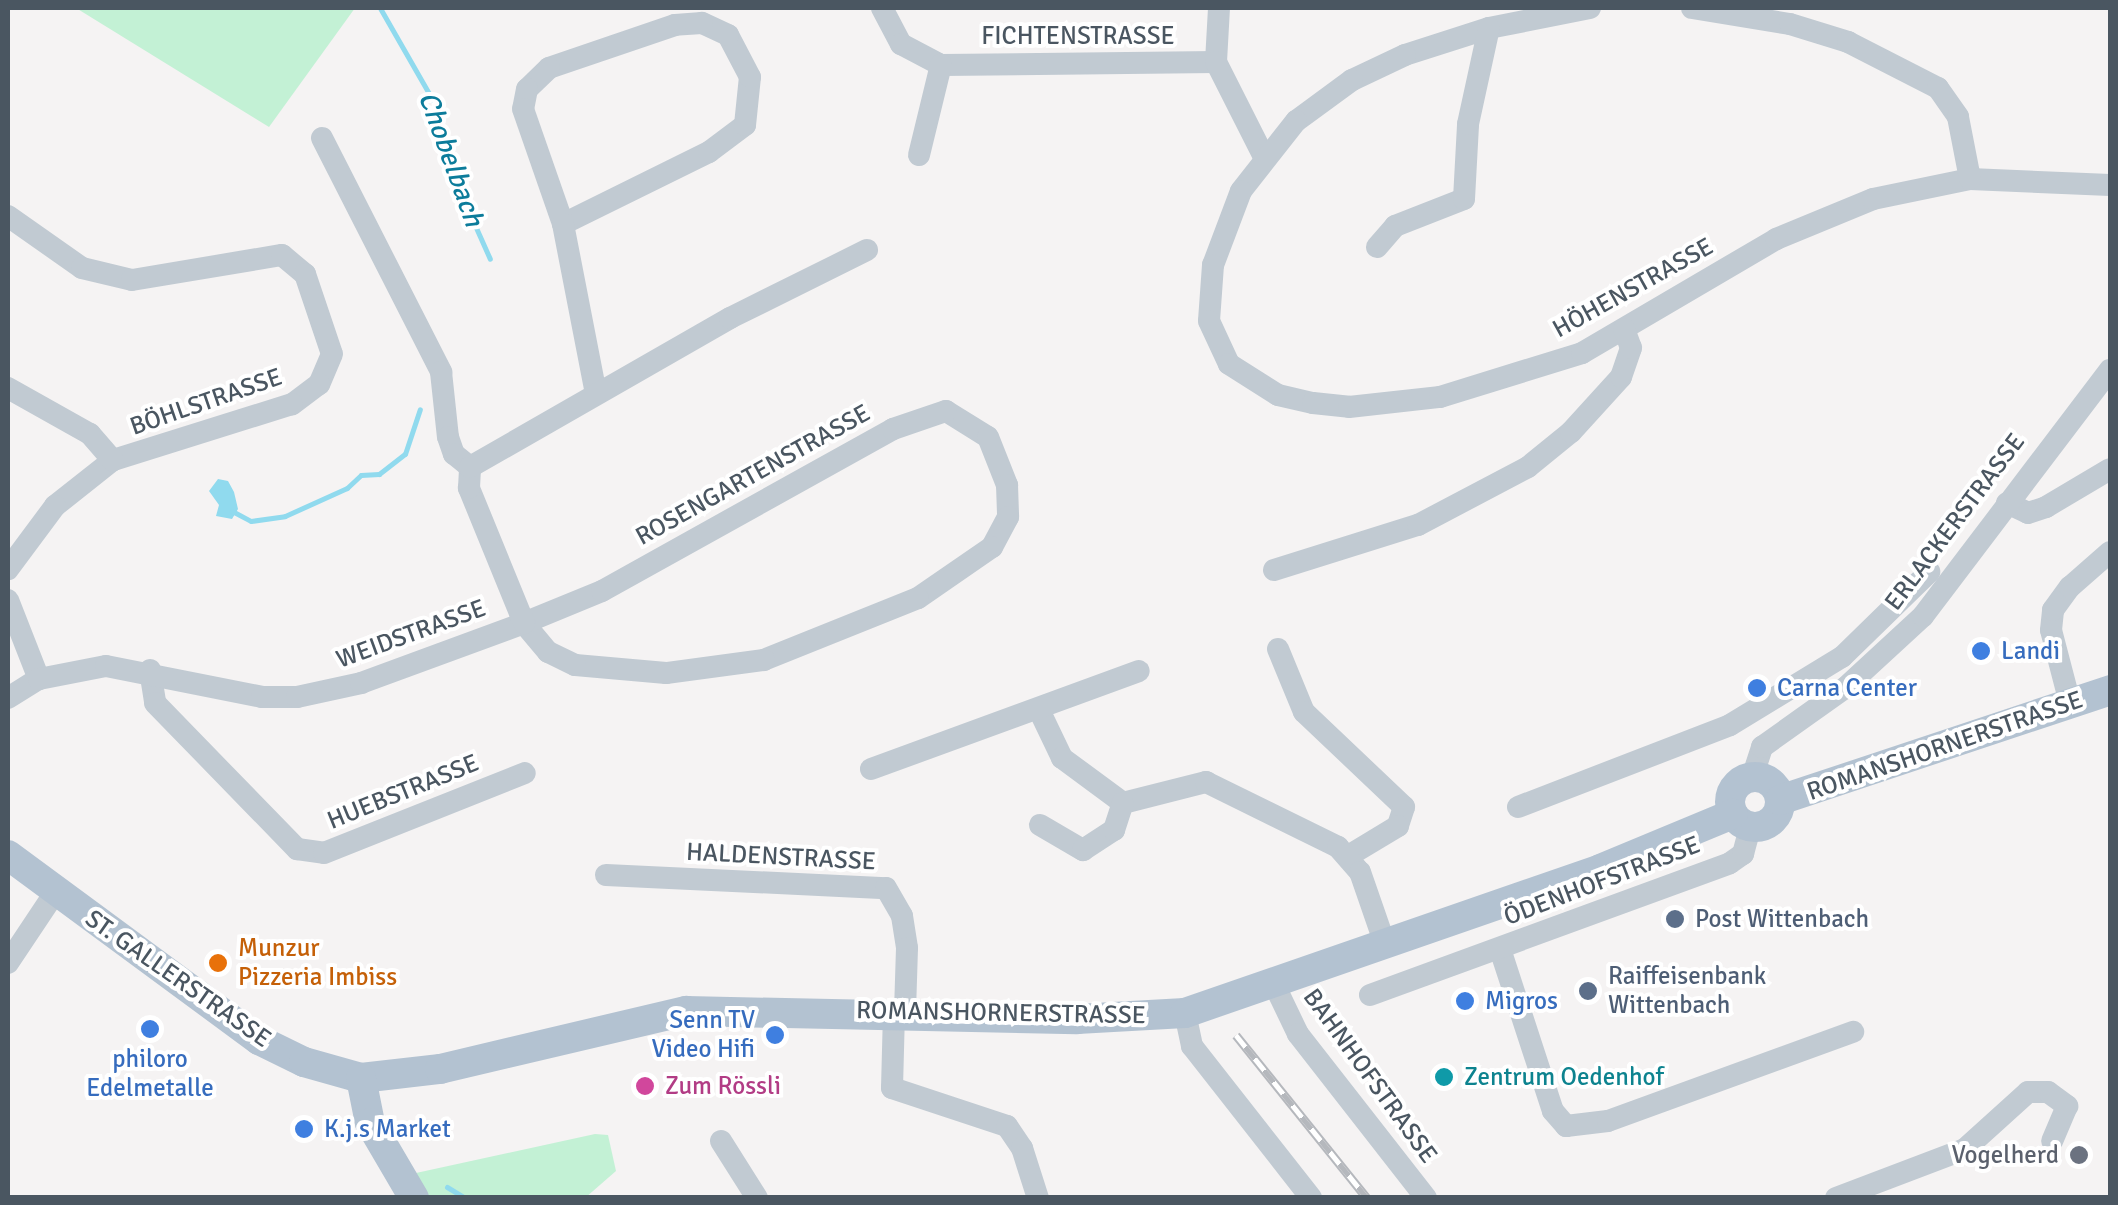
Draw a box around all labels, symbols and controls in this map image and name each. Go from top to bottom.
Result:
street label: FICHTENSTRASSE [981,21,1175,51]
water label: Chobelbach [411,87,491,231]
street label: HÖHENSTRASSE [1547,231,1719,345]
street label: BÖHLSTRASSE [126,362,286,442]
street label: ROSENGARTENSTRASSE [631,398,875,552]
street label: ERLACKERSTRASSE [1879,428,2031,616]
street label: WEIDSTRASSE [332,593,490,675]
place label: Landi [2001,636,2060,666]
marker: Landi [1970,640,1992,662]
place label: Carna Center [1777,673,1917,703]
marker: Carna Center [1746,677,1768,699]
street label: ROMANSHORNERSTRASSE [1803,685,2087,807]
street label: HUEBSTRASSE [323,748,483,836]
street label: ÖDENHOFSTRASSE [1500,830,1704,932]
street label: HALDENSTRASSE [685,837,877,877]
street label: ST. GALLERSTRASSE [80,904,276,1054]
place label: Post Wittenbach [1695,904,1869,934]
marker: Post Wittenbach [1664,908,1686,930]
place label: Munzur Pizzeria Imbiss [238,934,397,993]
marker: Munzur Pizzeria Imbiss [207,952,229,974]
place label: Raiffeisenbank Wittenbach [1608,962,1766,1021]
marker: Raiffeisenbank Wittenbach [1577,980,1599,1002]
street label: BAHNHOFSTRASSE [1297,983,1443,1169]
place label: Migros [1485,986,1558,1016]
marker: Migros [1454,990,1476,1012]
street label: ROMANSHORNERSTRASSE [856,995,1146,1031]
place label: Senn TV Video Hifi [652,1006,755,1065]
marker: philoro Edelmetalle [139,1018,161,1040]
marker: Senn TV Video Hifi [764,1024,786,1046]
place label: philoro Edelmetalle [86,1045,214,1104]
place label: Zentrum Oedenhof [1464,1062,1664,1092]
marker: Zentrum Oedenhof [1433,1066,1455,1088]
place label: Zum Rössli [665,1071,781,1101]
marker: Zum Rössli [634,1075,656,1097]
place label: K.j.s Market [324,1114,451,1144]
marker: K.j.s Market [293,1118,315,1140]
place label: Vogelherd [1952,1140,2059,1170]
marker: Vogelherd [2068,1144,2090,1166]

